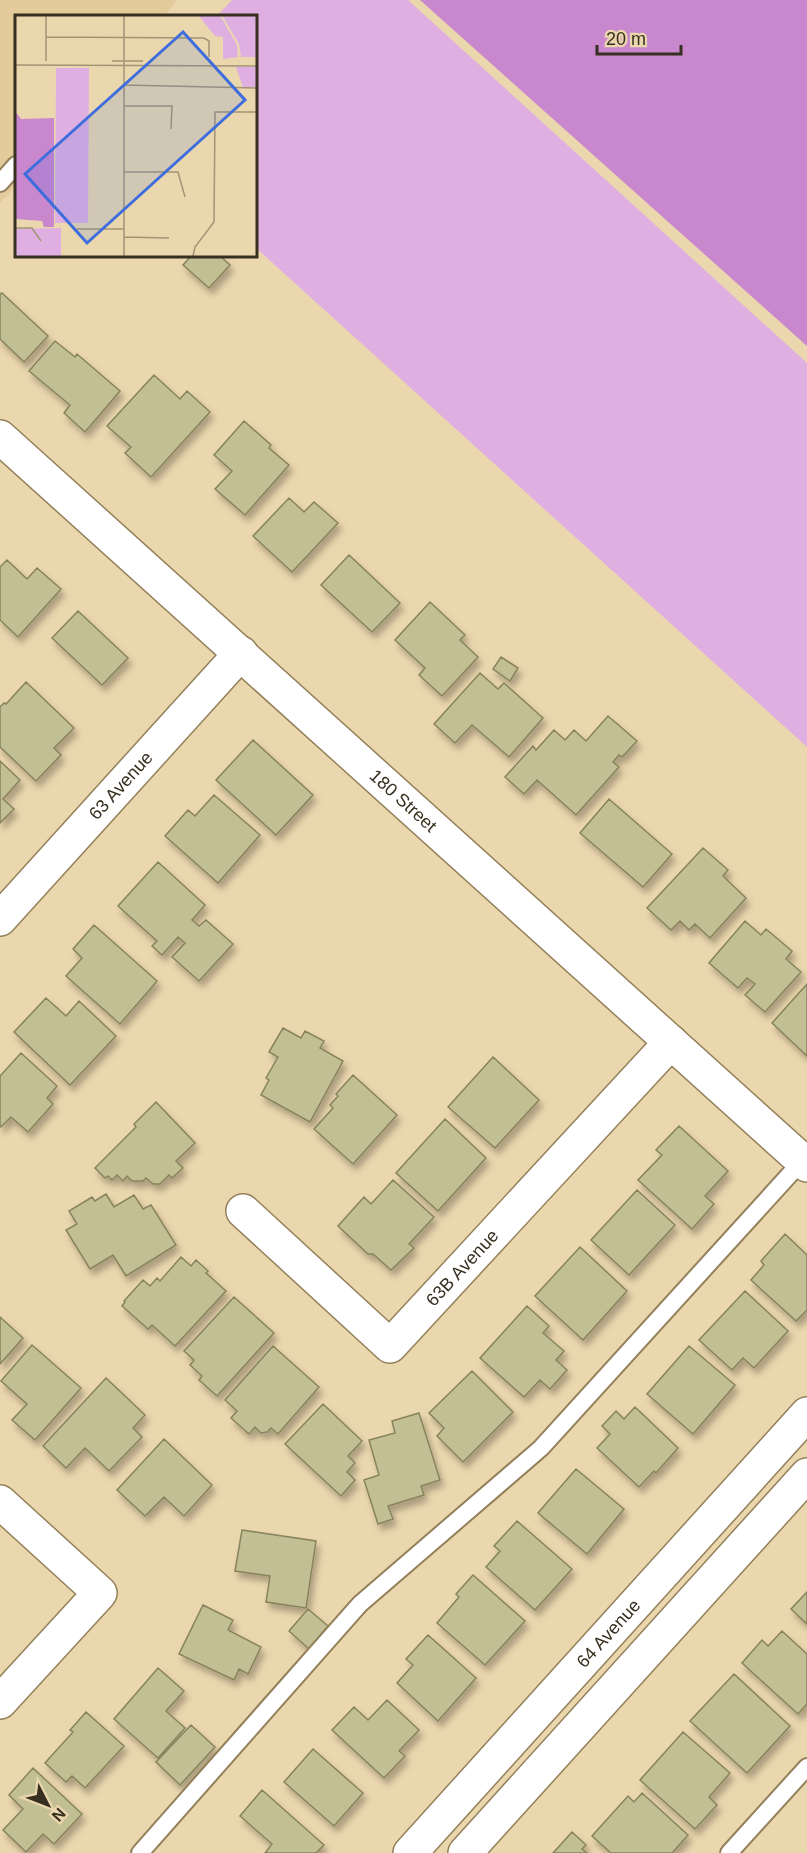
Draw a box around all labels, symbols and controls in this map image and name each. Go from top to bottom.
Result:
inset map [15,15,256,256]
scale bar [597,18,681,56]
text: 20 m [606,29,646,49]
street label: 63 Avenue [85,747,157,824]
street label: 180 Street [366,765,441,836]
street label: 63B Avenue [422,1226,502,1310]
street label: 64 Avenue [573,1595,644,1672]
north arrow [18,1775,78,1835]
text: N [49,1805,69,1825]

